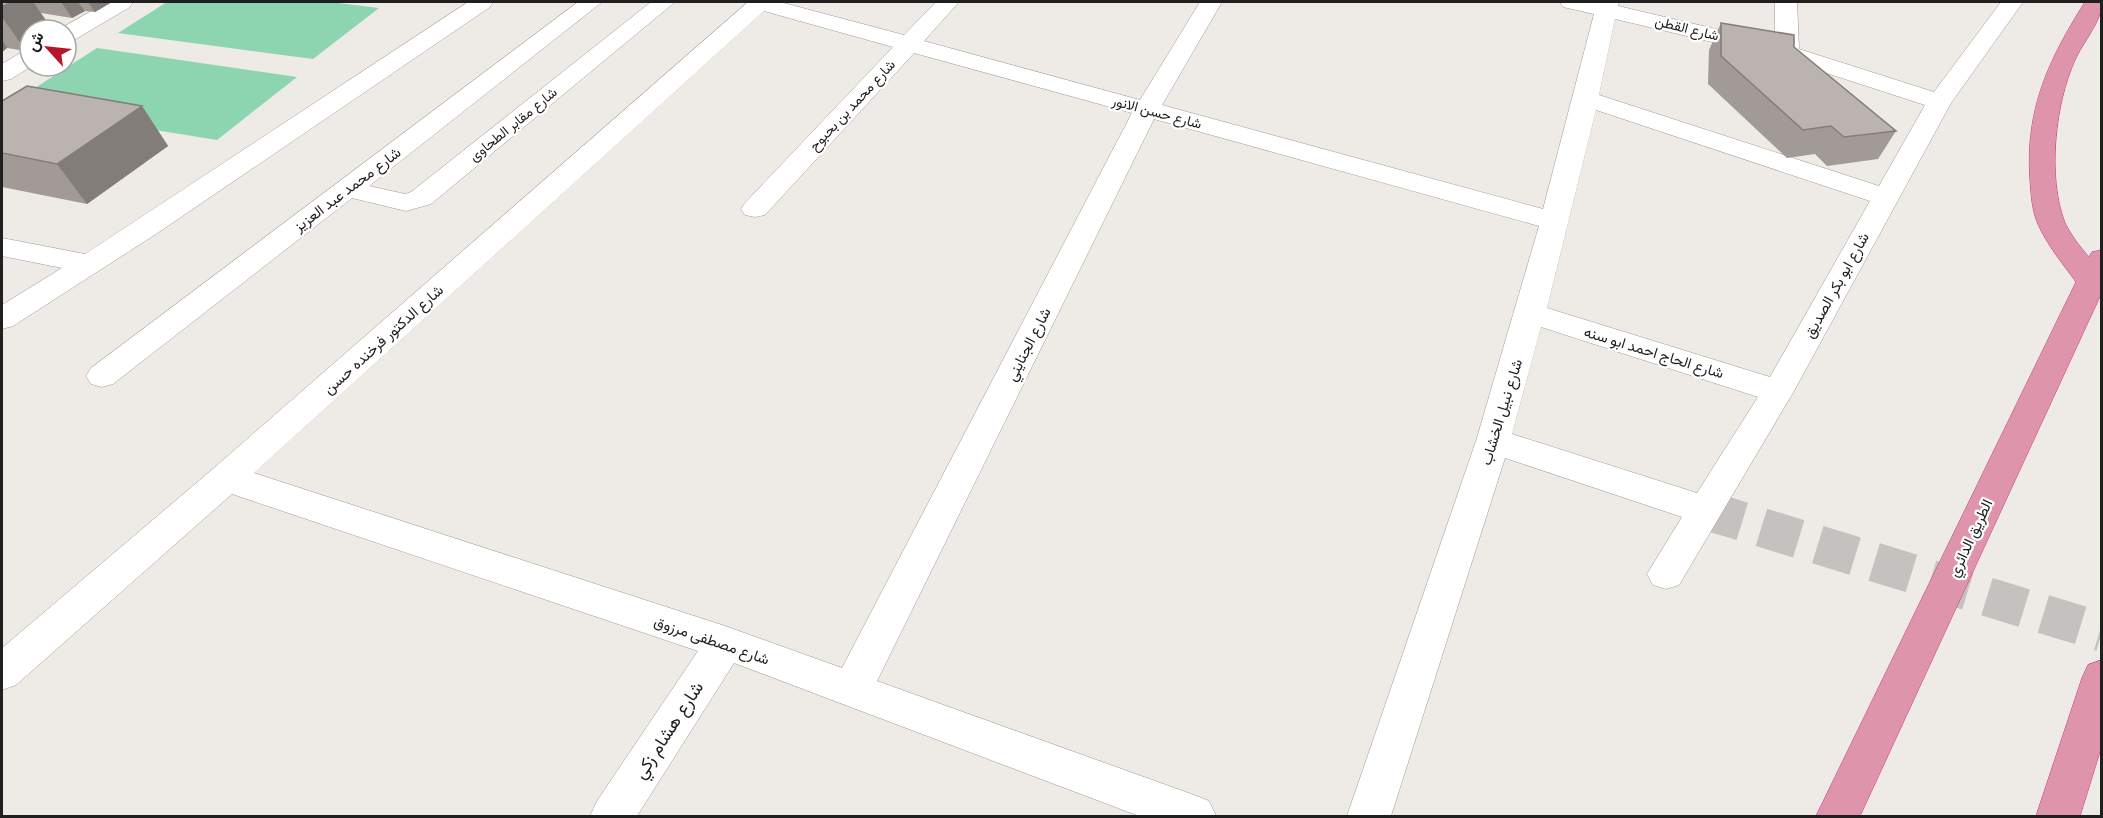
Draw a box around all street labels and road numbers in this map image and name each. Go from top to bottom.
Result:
street label: شارع القطن [1653,11,1721,47]
street label: شارع محمد بن بحبوح [805,56,900,156]
street label: شارع مقابر الطحاوى [465,83,562,167]
street label: شارع حسن الانور [1109,91,1204,135]
street label: شارع محمد عبد العزيز [288,142,406,238]
street label: شارع ابو بكر الصديق [1798,228,1875,342]
street label: شارع الدكتور فرخنده حسن [318,279,448,399]
street label: شارع الجنايني [1000,303,1058,386]
street label: شارع الحاج احمد ابو سنه [1581,321,1727,384]
street label: شارع نبيل الخشاب [1475,356,1528,468]
street label: الطريق الدائري [1943,496,2000,582]
street label: شارع مصطفى مرزوق [651,610,773,671]
street label: شارع هشام زكي [627,676,711,785]

